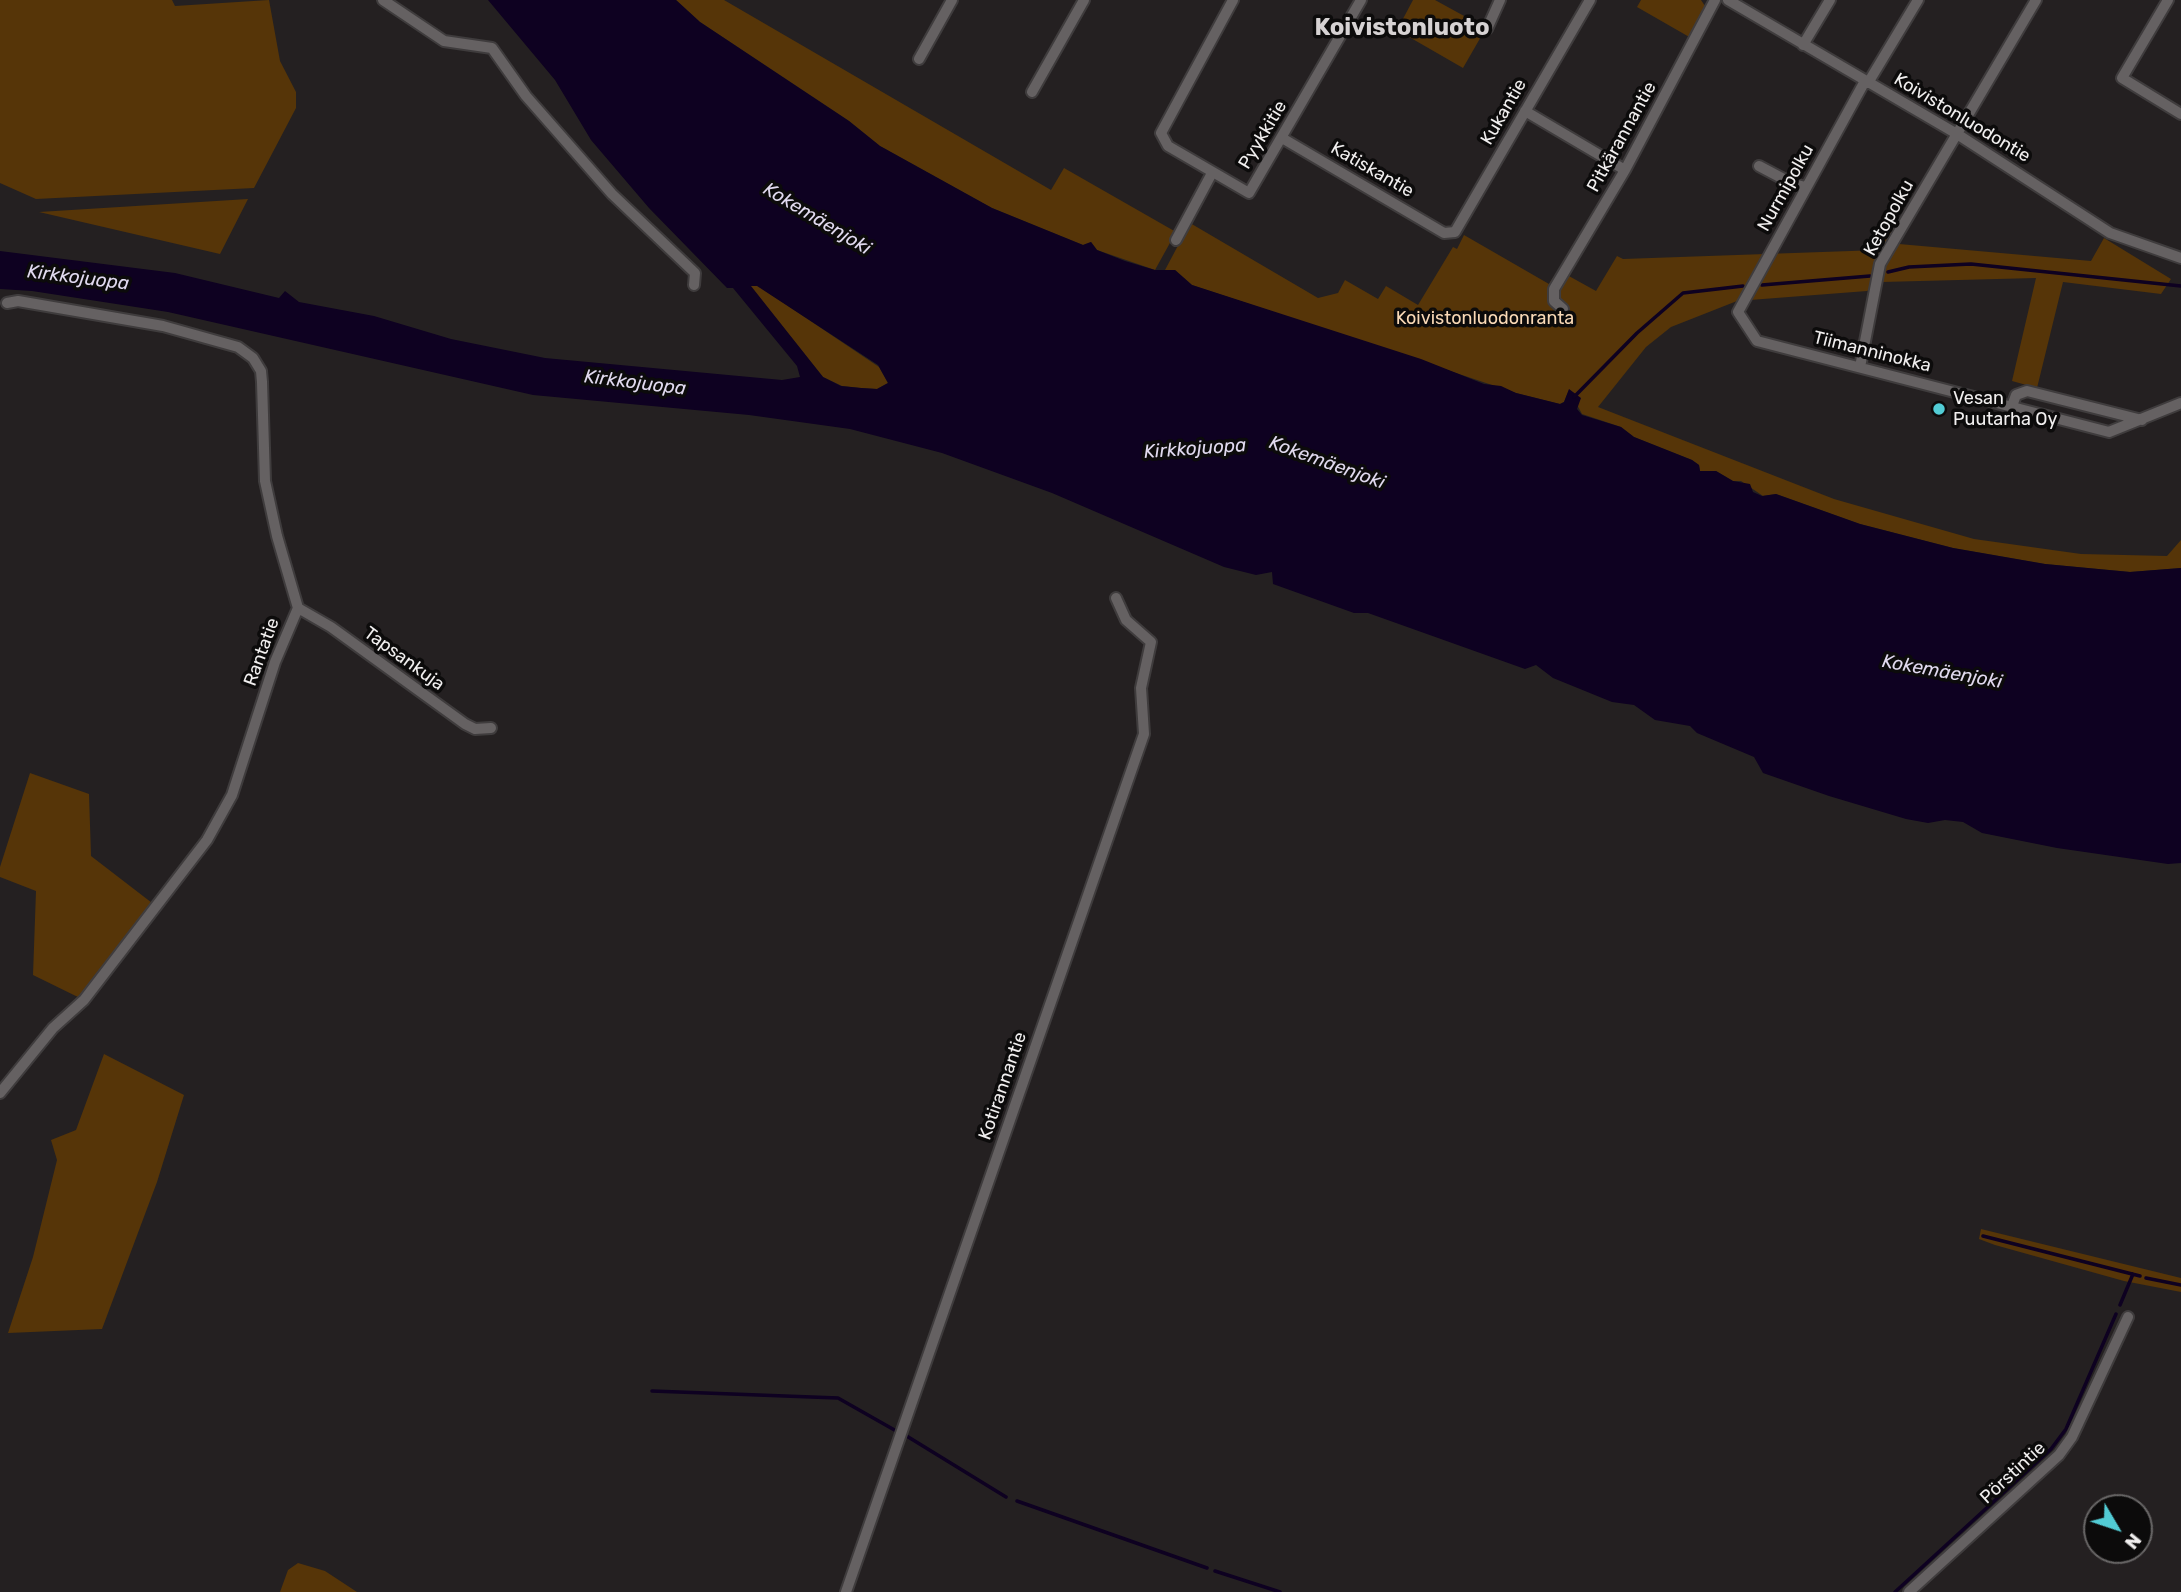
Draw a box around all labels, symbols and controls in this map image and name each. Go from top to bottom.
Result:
district label: Koivistonluoto [1314,14,1490,42]
street label: Koivistonluodontie [1890,69,2034,167]
street label: Kukantie [1477,75,1531,149]
street label: Pitkärannantie [1583,78,1661,196]
street label: Pyykkitie [1234,97,1292,173]
street label: Katiskantie [1327,138,1417,202]
street label: Nurmipolku [1753,141,1819,235]
street label: Ketopolku [1859,176,1919,260]
water label: Kokemäenjoki [759,178,875,260]
water label: Kirkkojuopa [26,260,130,296]
park label: Koivistonluodonranta [1396,308,1574,330]
street label: Tiimanninokka [1811,327,1933,377]
water label: Kirkkojuopa [583,365,687,401]
place label: Vesan Puutarha Oy [1953,388,2057,430]
marker: Vesan Puutarha Oy [1931,401,1947,417]
water label: Kokemäenjoki [1266,431,1388,495]
water label: Kirkkojuopa [1143,434,1247,464]
street label: Rantatie [240,615,284,689]
street label: Tapsankuja [360,623,448,695]
water label: Kokemäenjoki [1880,650,2004,694]
street label: Kotirannantie [974,1029,1032,1143]
street label: Pörstintie [1976,1437,2050,1509]
north arrow [2083,1494,2153,1564]
text: N [2120,1529,2146,1554]

